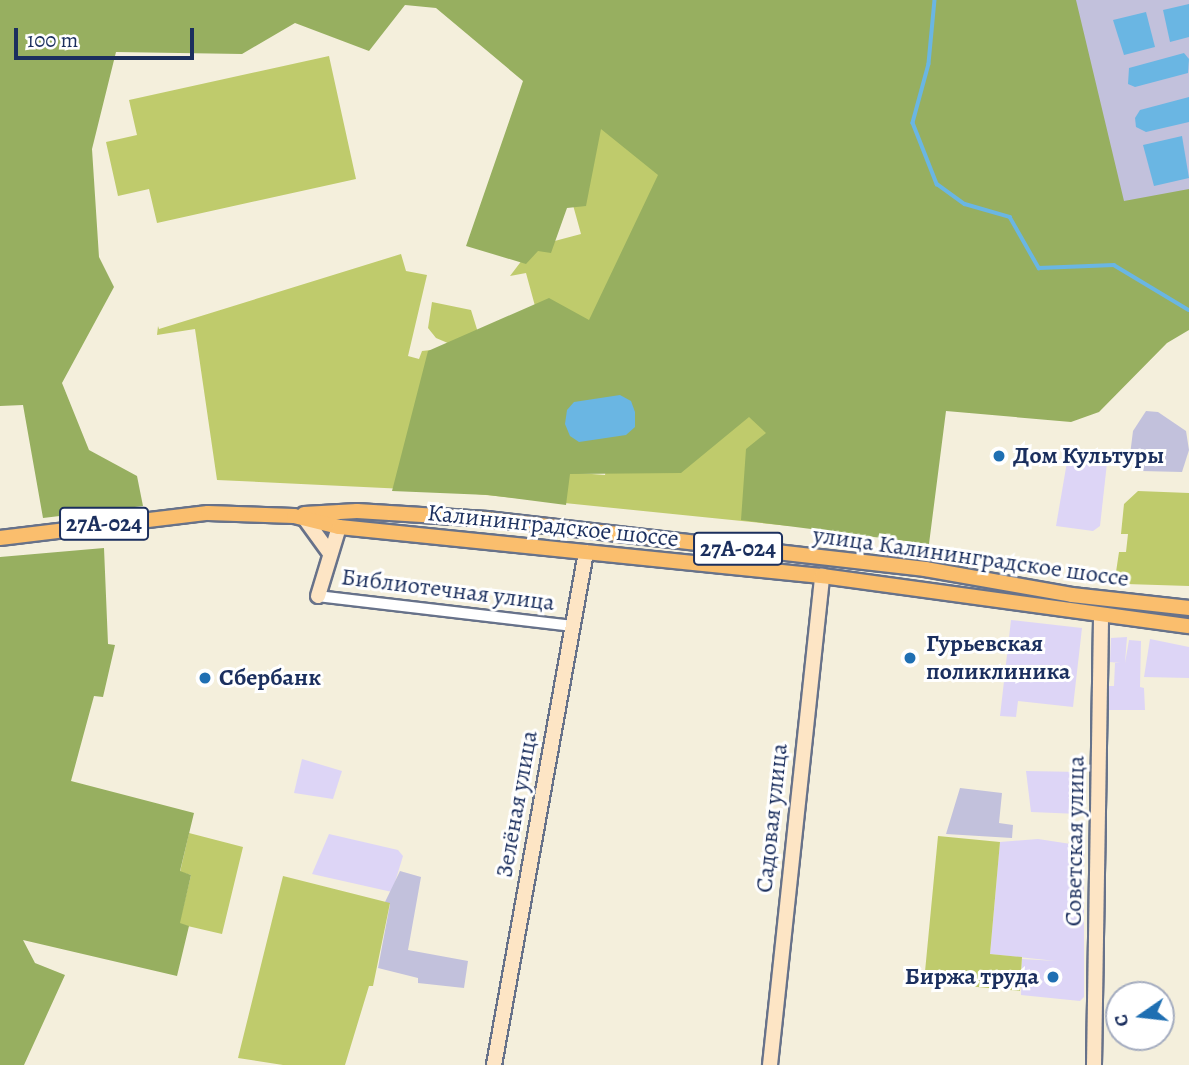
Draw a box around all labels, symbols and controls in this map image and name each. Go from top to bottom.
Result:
scale bar [18,14,198,58]
text: 100 m [27,26,78,54]
place label: Дом Культуры [1013,442,1164,470]
marker: Дом Культуры [991,448,1007,464]
street label: Калининградское шоссе [426,498,680,554]
road number: 27А-024 [58,504,150,544]
street label: улица Калининградское шоссе [811,521,1131,593]
road number: 27А-024 [692,530,784,568]
street label: Библиотечная улица [340,563,556,617]
place label: Гурьевская поликлиника [926,630,1070,686]
marker: Гурьевская поликлиника [900,648,920,668]
place label: Сбербанк [219,664,321,692]
marker: Сбербанк [197,670,213,686]
street label: Зелёная улица [490,728,544,880]
street label: Садовая улица [750,742,794,894]
street label: Советская улица [1059,755,1091,927]
place label: Биржа труда [905,963,1039,991]
marker: Биржа труда [1045,969,1061,985]
north arrow [1105,981,1175,1051]
text: С [1108,1012,1136,1029]

